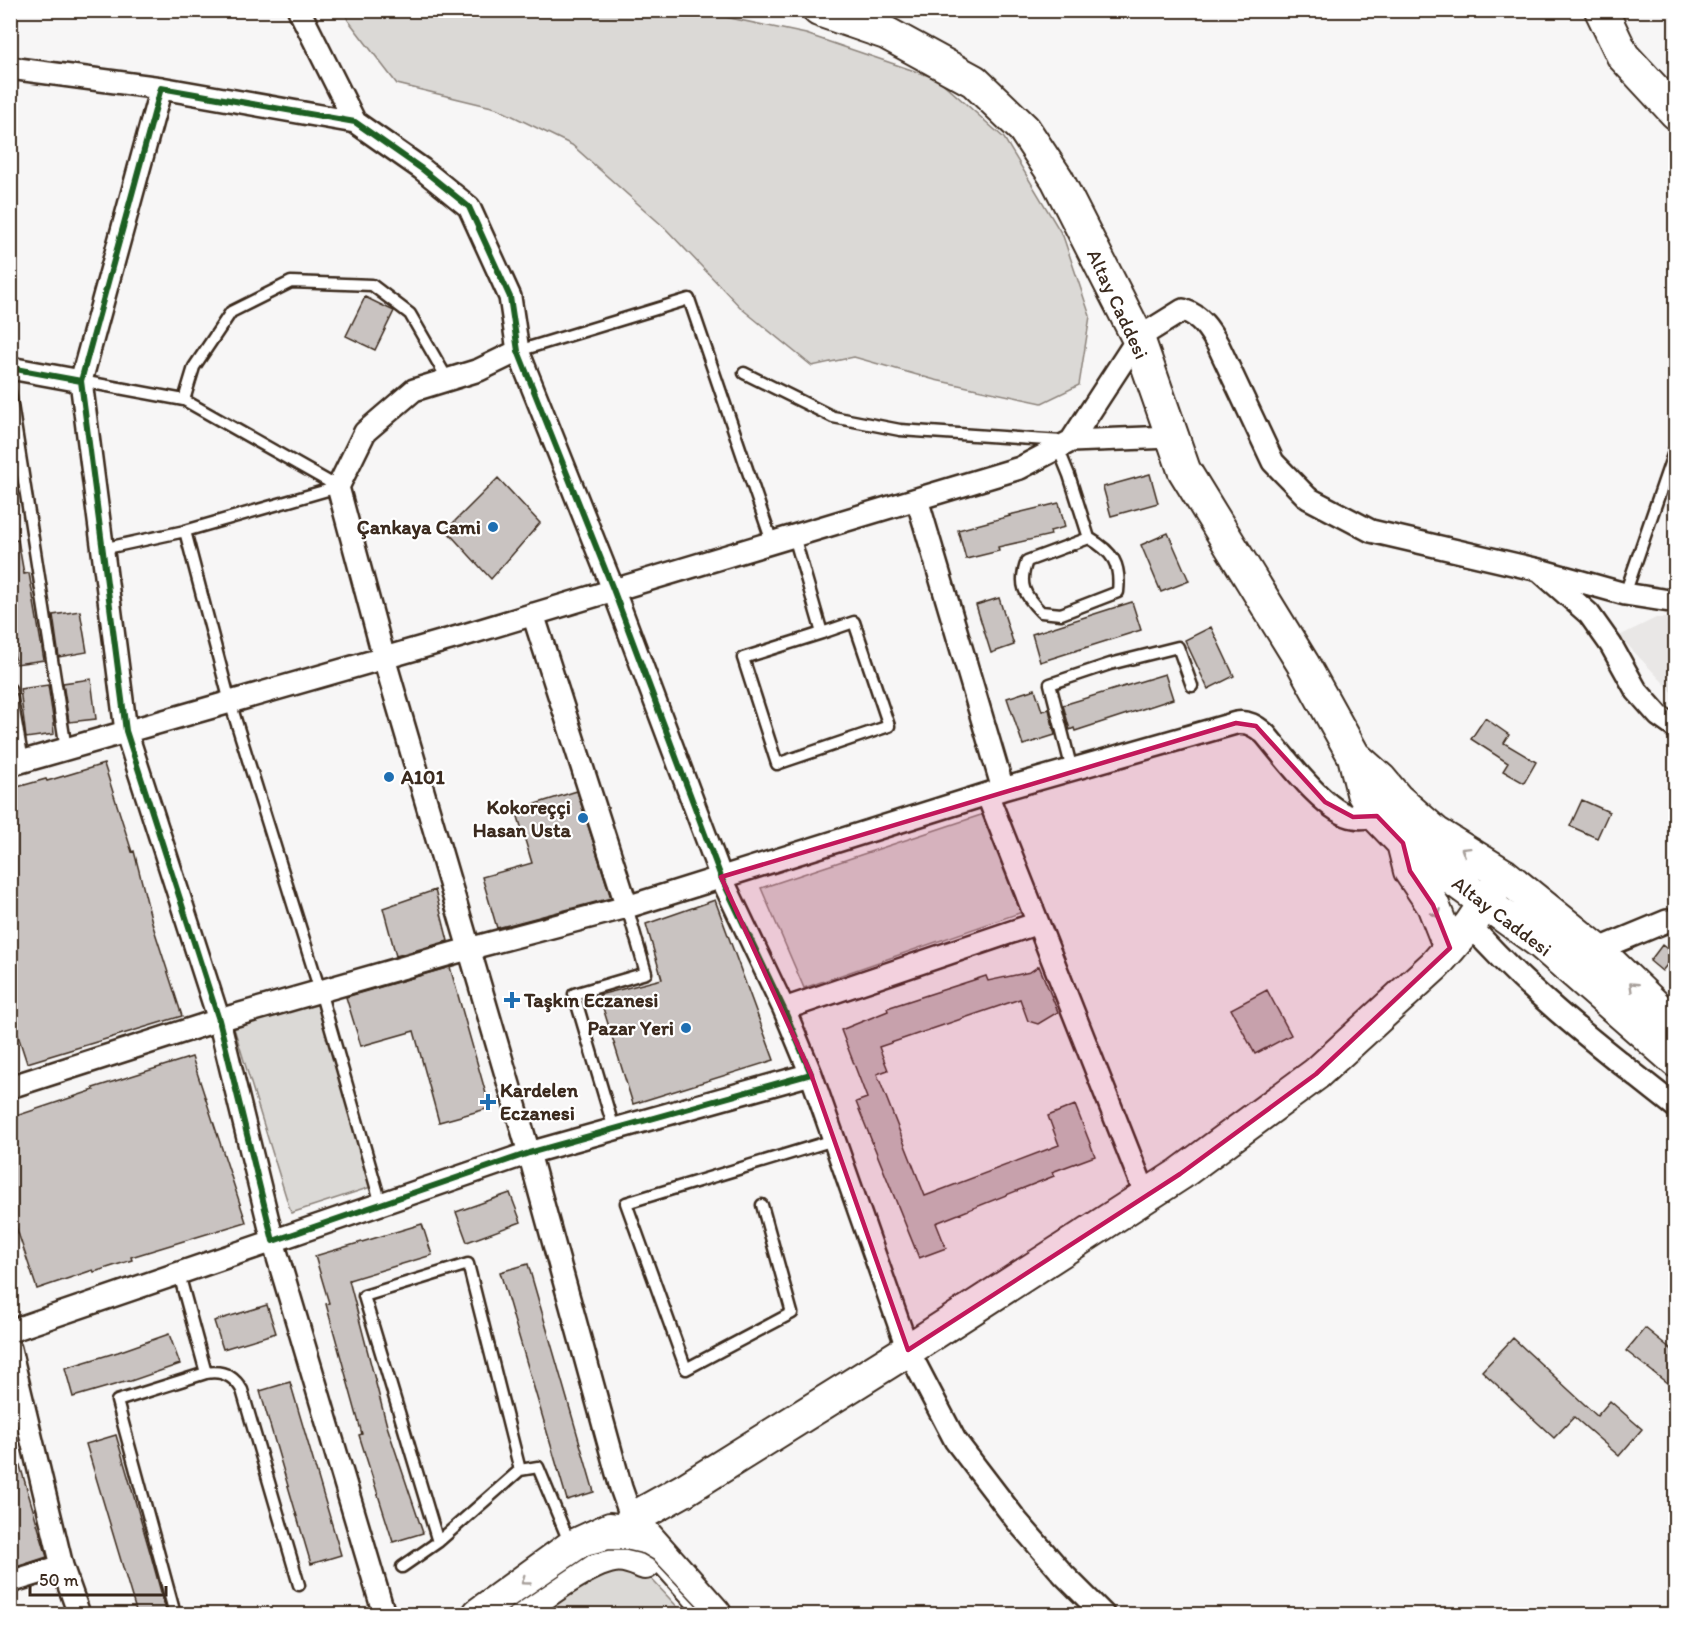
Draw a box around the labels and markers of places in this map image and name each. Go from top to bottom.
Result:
place label: Çankaya Cami [357,515,481,540]
marker: Çankaya Cami [486,520,500,534]
place label: A101 [400,765,445,789]
marker: A101 [382,770,396,784]
place label: Kokoreççi Hasan Usta [473,795,572,842]
marker: Kokoreççi Hasan Usta [576,811,590,825]
place label: Taşkın Eczanesi [523,988,658,1013]
marker: Taşkın Eczanesi [505,993,519,1007]
place label: Pazar Yeri [588,1016,674,1040]
marker: Pazar Yeri [679,1021,693,1035]
place label: Kardelen Eczanesi [500,1078,579,1125]
marker: Kardelen Eczanesi [481,1095,495,1109]

